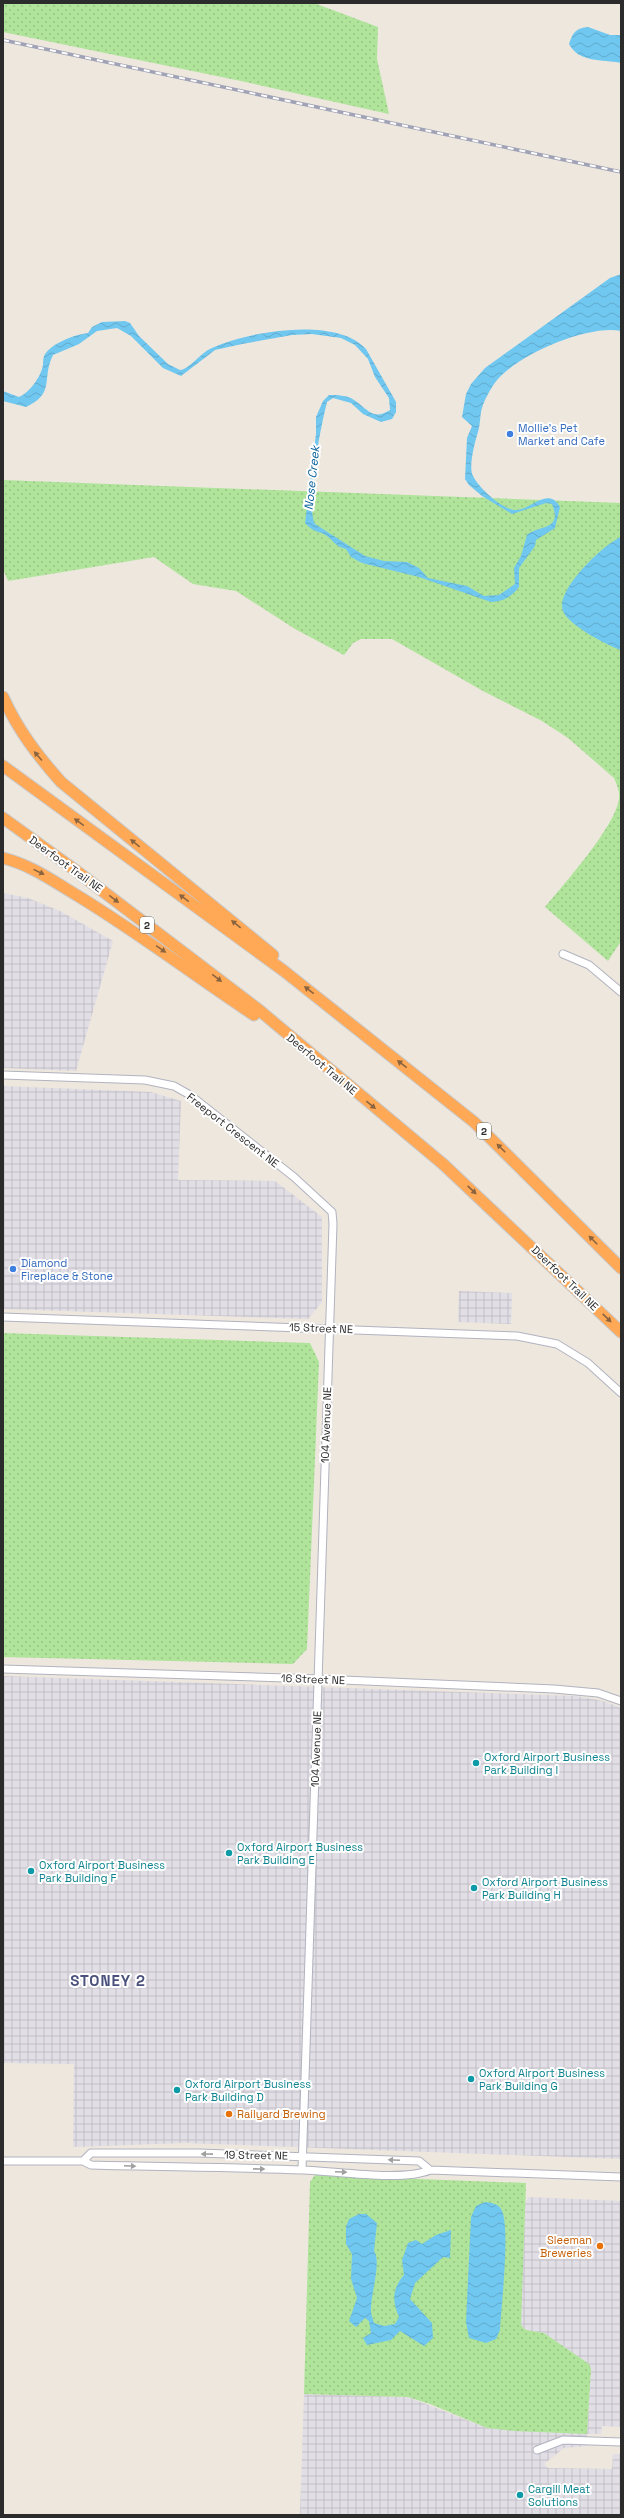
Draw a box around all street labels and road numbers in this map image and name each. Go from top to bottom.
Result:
street label: Deerfoot Trail NE [26,833,106,895]
road number: 2 [140,917,154,933]
street label: Deerfoot Trail NE [284,1030,360,1098]
street label: Freeport Crescent NE [184,1090,282,1170]
road number: 2 [477,1123,491,1139]
street label: Deerfoot Trail NE [529,1243,601,1313]
street label: 15 Street NE [289,1320,353,1336]
street label: 104 Avenue NE [318,1387,334,1463]
street label: 16 Street NE [281,1671,345,1687]
street label: 104 Avenue NE [308,1711,324,1787]
street label: 19 Street NE [224,2147,288,2163]

